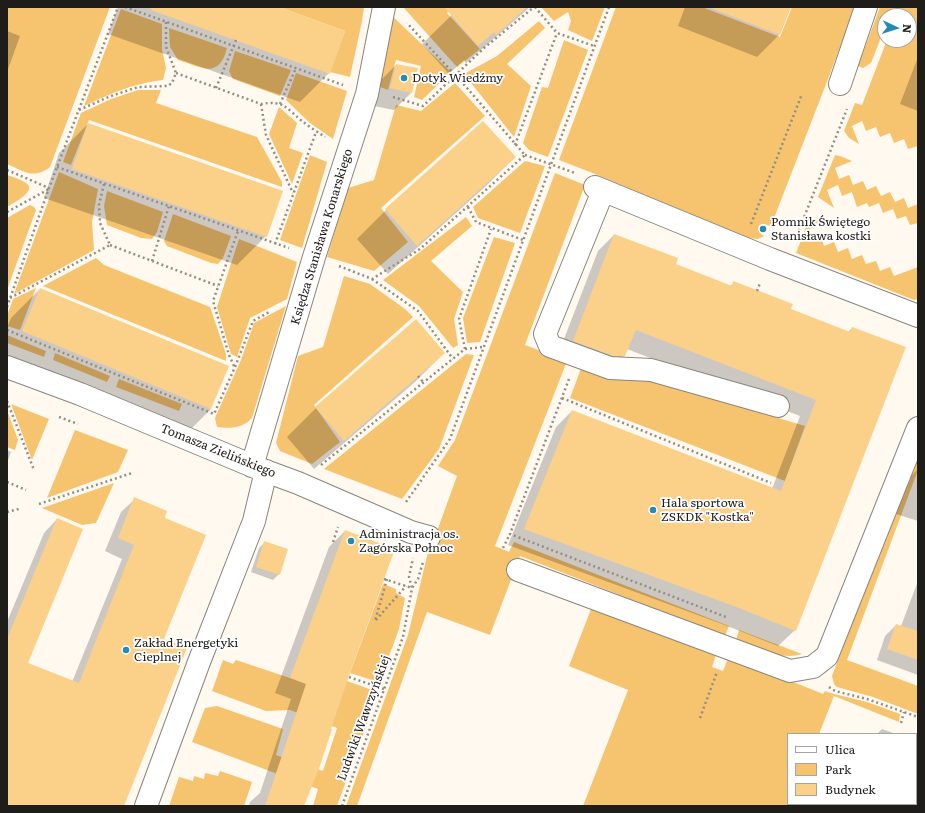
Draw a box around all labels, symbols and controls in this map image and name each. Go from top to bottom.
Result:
north arrow [877,8,917,48]
text: N [900,24,916,34]
place label: Dotyk Wiedźmy [412,71,503,85]
marker: Dotyk Wiedźmy [399,73,409,83]
street label: Księdza Stanisława Konarskiego [288,147,356,327]
place label: Pomnik Świętego Stanisława kostki [771,215,871,243]
marker: Pomnik Świętego Stanisława kostki [758,224,768,234]
street label: Tomasza Zielińskiego [158,421,278,481]
place label: Hala sportowa ZSKDK "Kostka" [661,496,754,524]
marker: Hala sportowa ZSKDK "Kostka" [648,505,658,515]
place label: Administracja os. Zagórska Połnoc [359,527,459,555]
marker: Administracja os. Zagórska Połnoc [346,536,356,546]
place label: Zakład Energetyki Cieplnej [134,636,238,664]
marker: Zakład Energetyki Cieplnej [121,645,131,655]
street label: Ludwiki Wawrzyńskiej [335,653,393,783]
legend [787,733,917,805]
text: Ulica [825,740,855,758]
text: Park [825,760,851,778]
text: Budynek [825,780,876,798]

